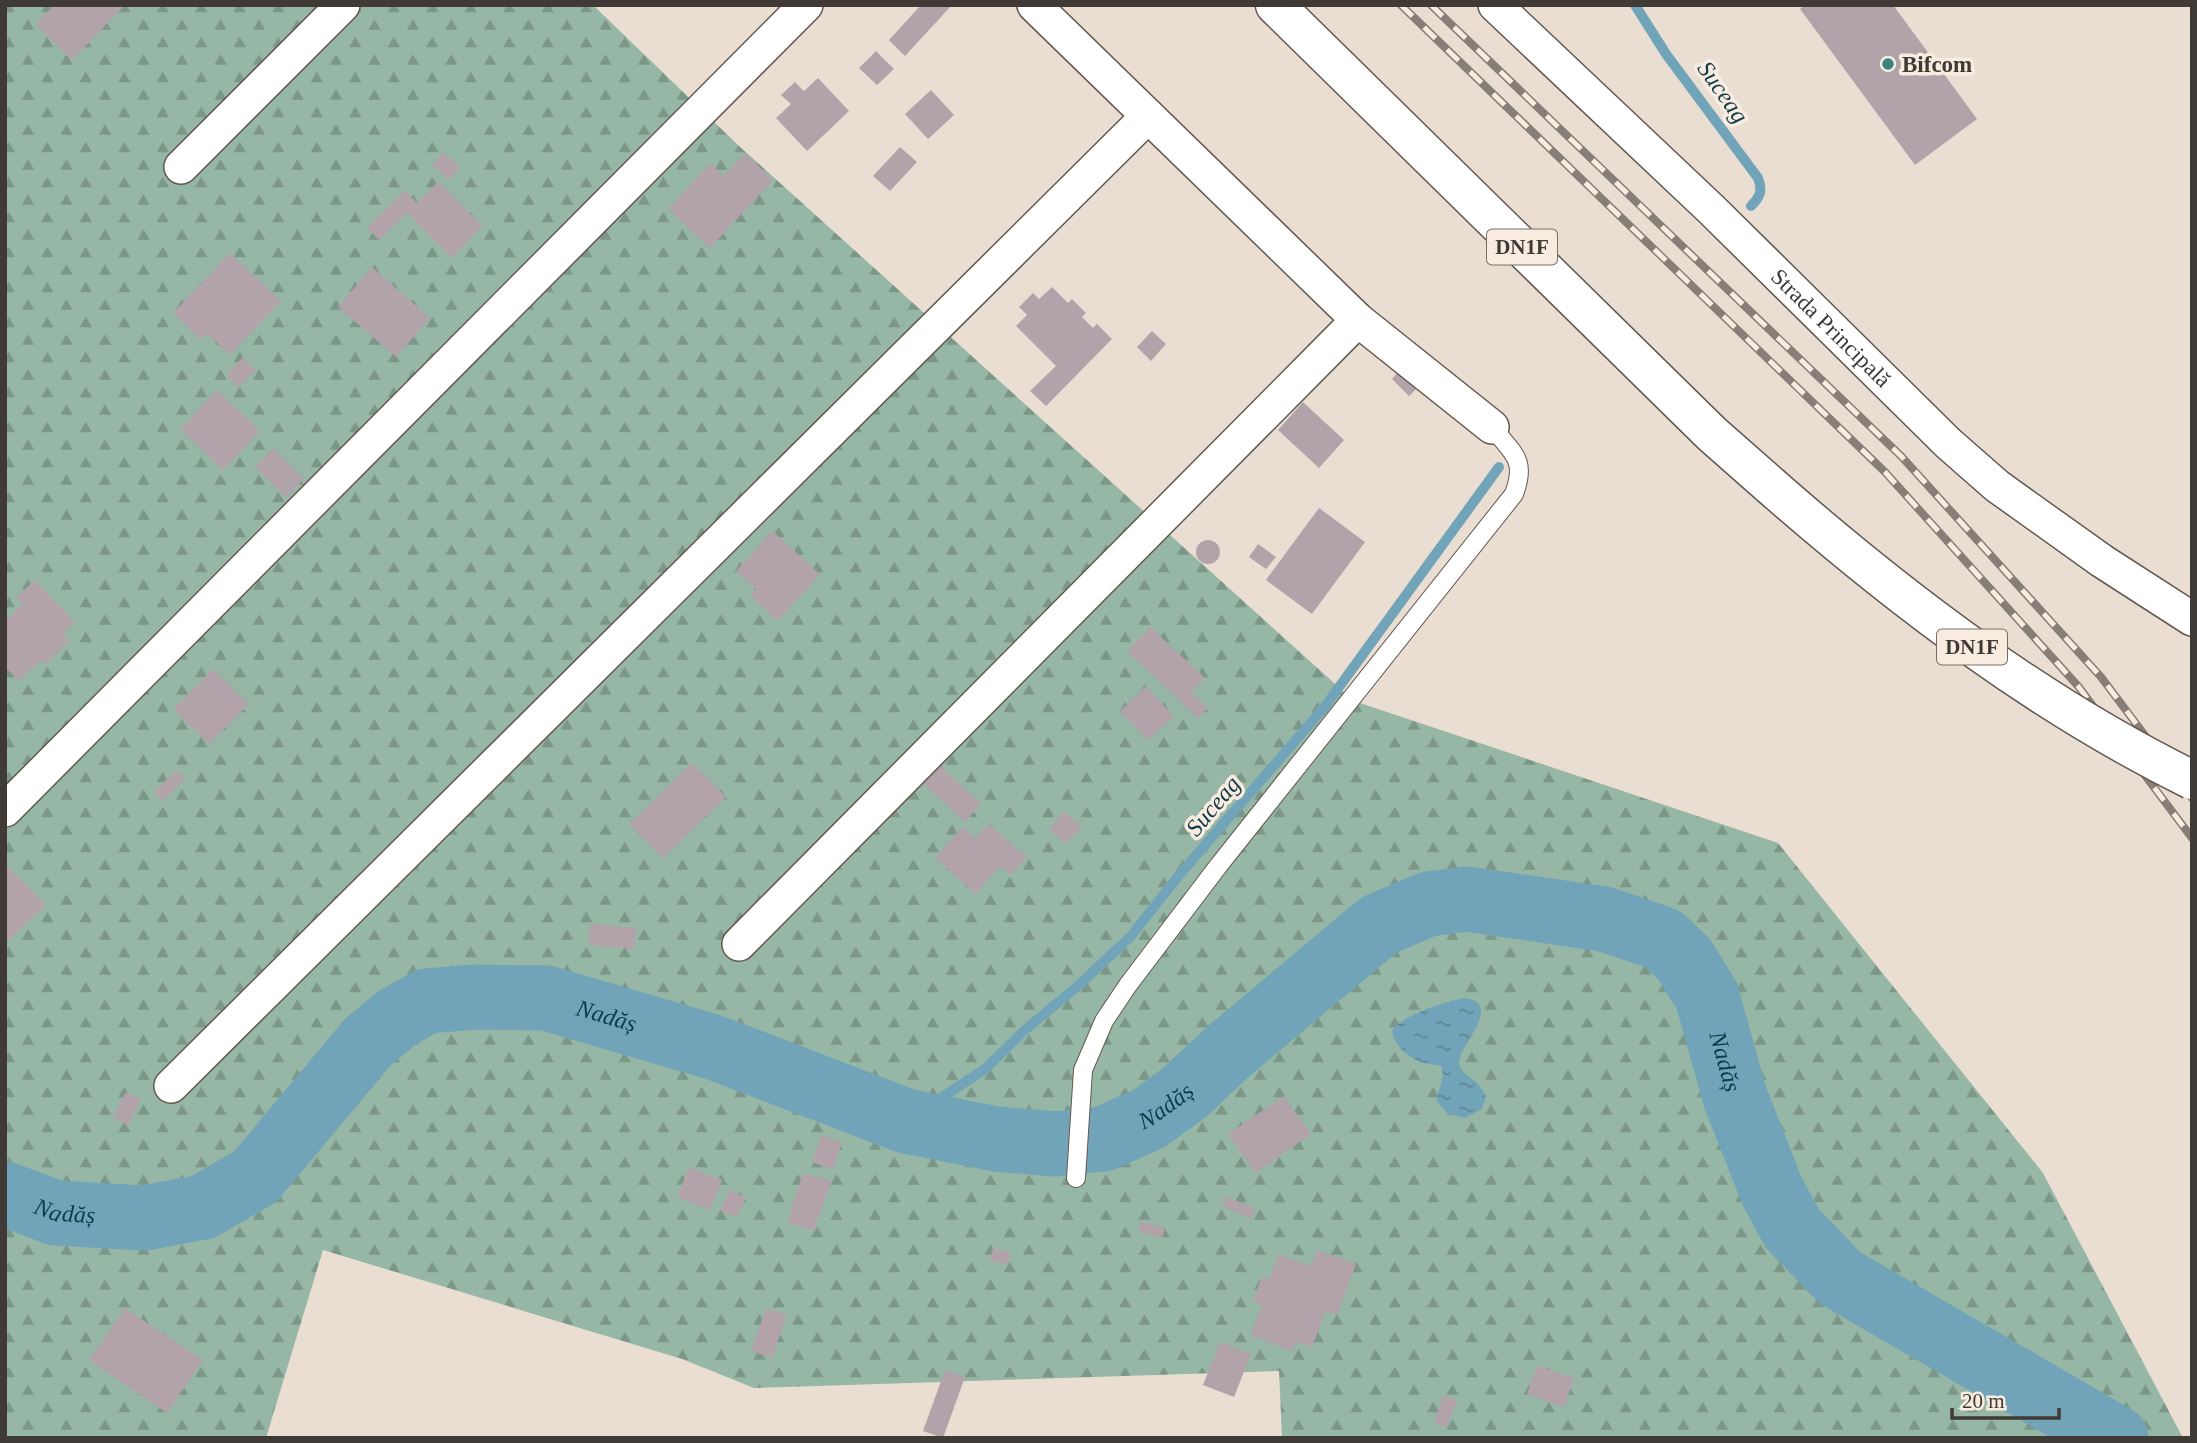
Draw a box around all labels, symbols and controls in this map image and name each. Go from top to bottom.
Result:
place label: Bifcom [1902,52,1972,77]
water label: Suceag [1692,56,1754,128]
marker: Bifcom [1880,56,1896,72]
road number: DN1F [1487,230,1557,264]
street label: Strada Principală [1766,263,1896,392]
road number: DN1F [1937,630,2007,664]
water label: Suceag [1181,771,1245,841]
water label: Nadăș [572,994,640,1037]
water label: Nadăș [1704,1028,1746,1095]
water label: Nadăș [1134,1078,1199,1135]
water label: Nadăș [30,1193,96,1228]
scale bar [1952,1376,2059,1420]
text: 20 m [1962,1389,2005,1413]

